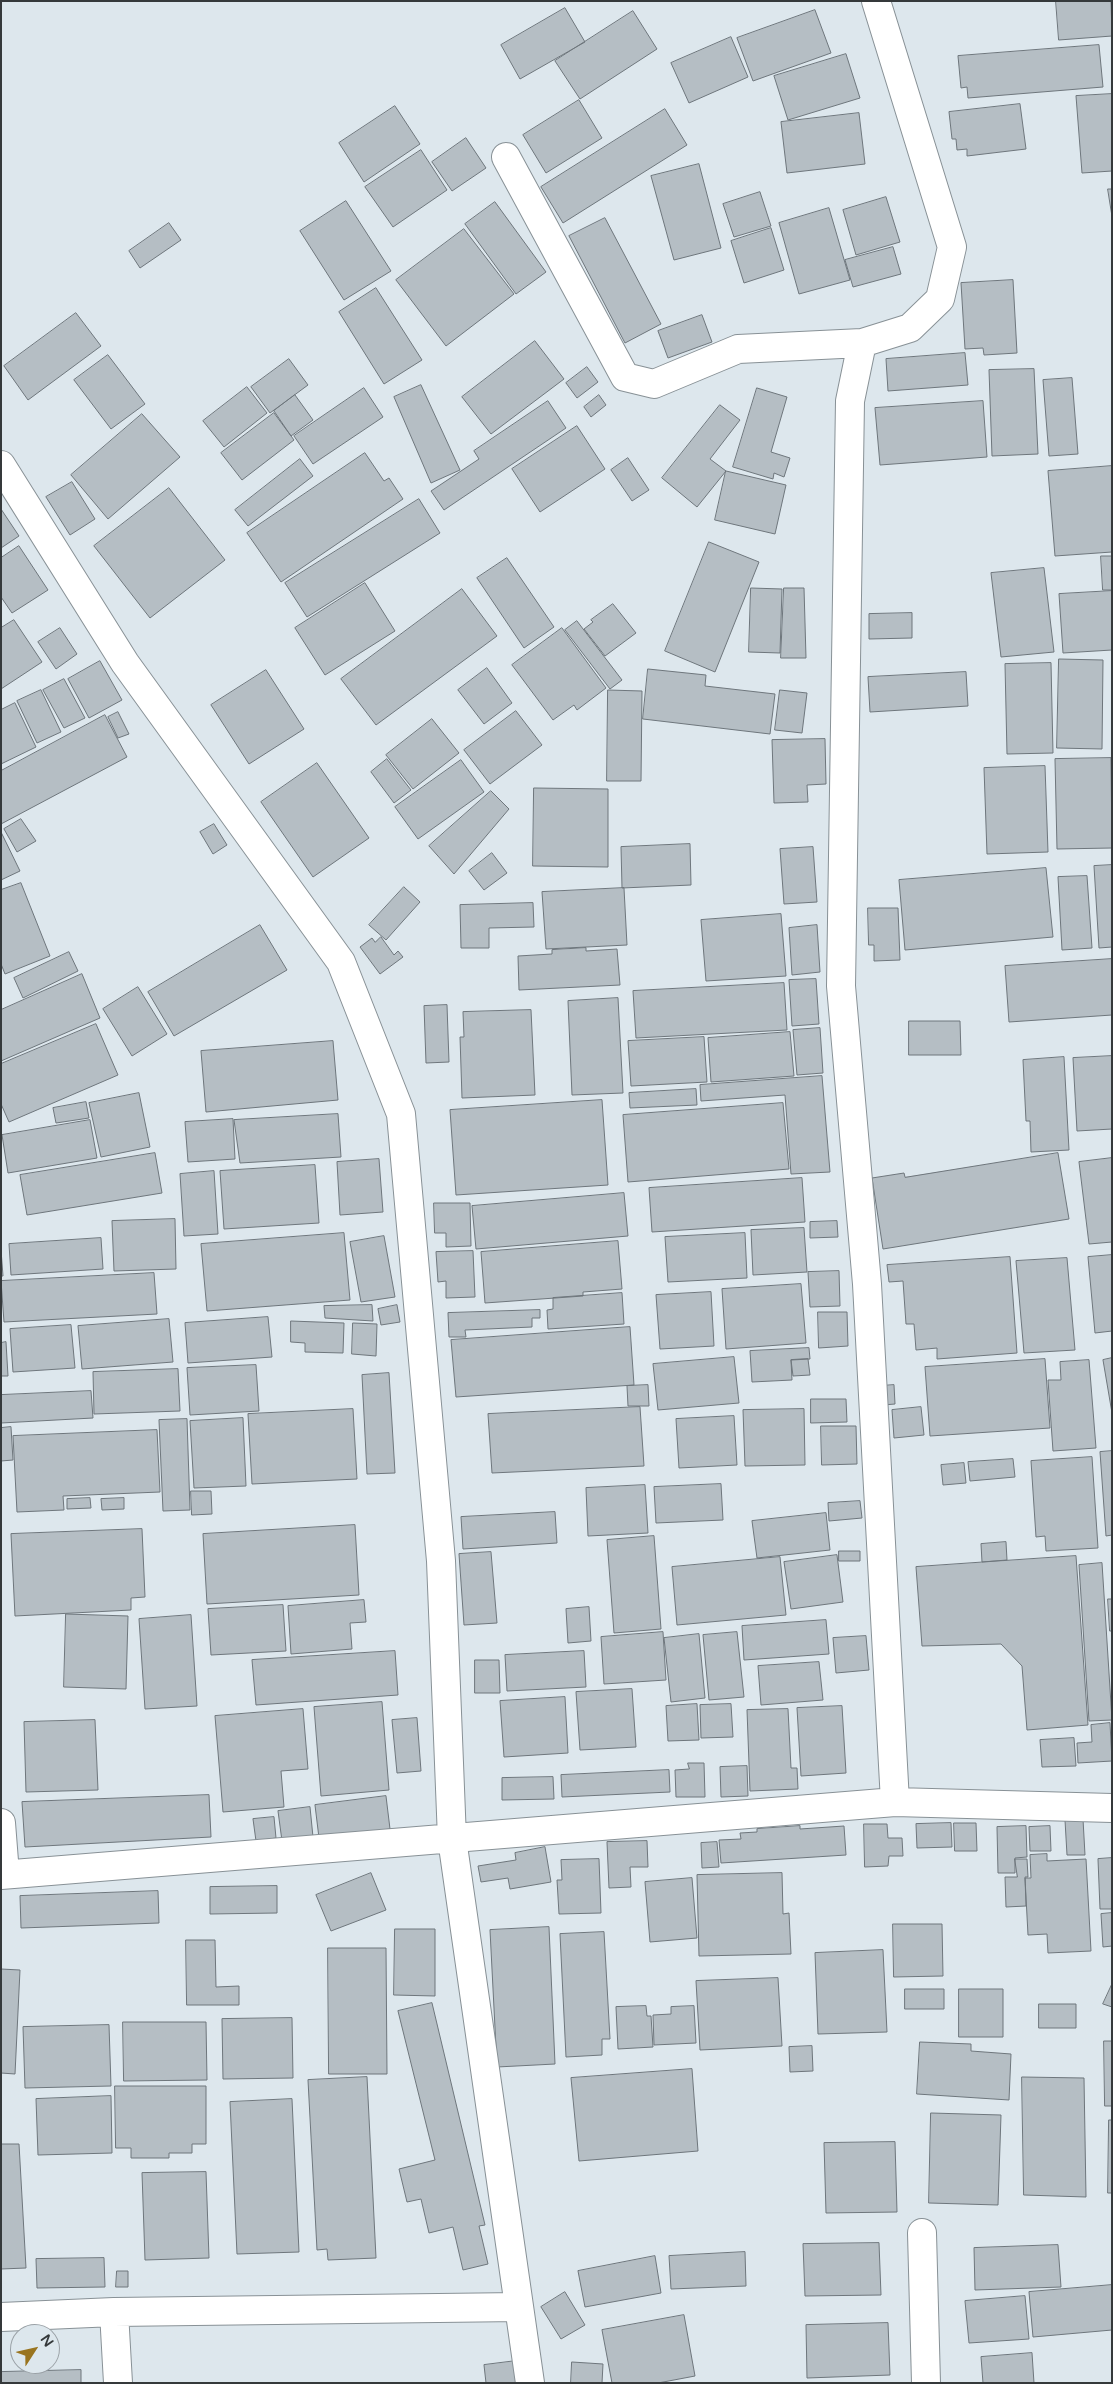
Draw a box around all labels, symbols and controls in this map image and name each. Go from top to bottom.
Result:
north arrow [10,2324,60,2374]
text: N [37,2331,57,2350]

